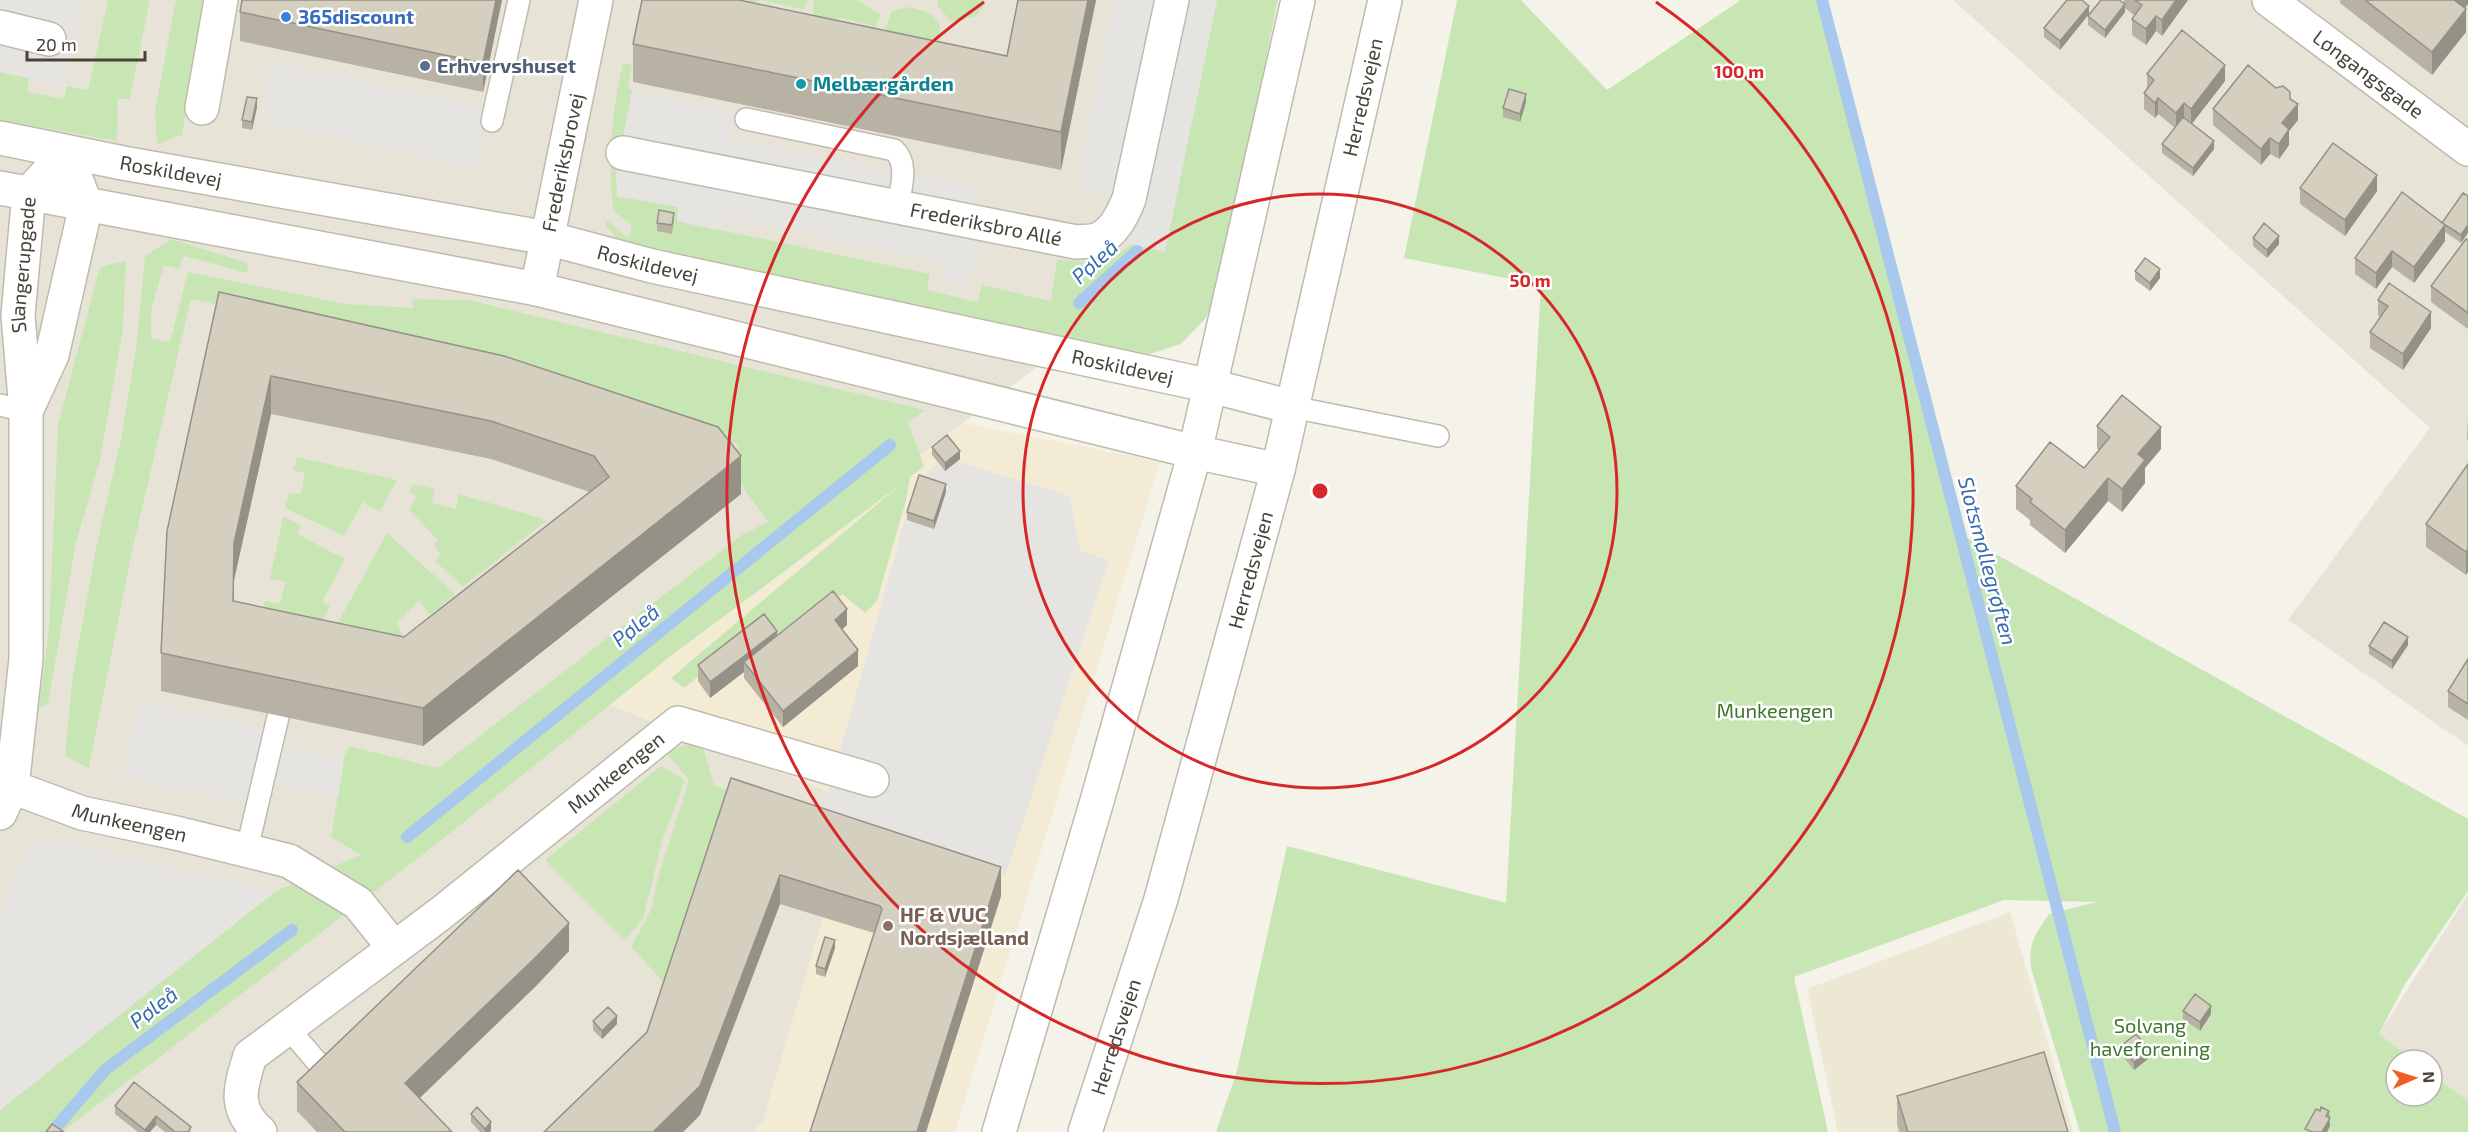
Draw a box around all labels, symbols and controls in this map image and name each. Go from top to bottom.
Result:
place label: 365discount [298,4,414,28]
marker: 365discount [279,10,293,24]
scale bar [27,24,146,62]
street label: Løngangsgade [2309,24,2429,123]
text: 20 m [36,33,77,55]
street label: Herredsvejen [1337,35,1387,159]
place label: Erhvervshuset [437,53,576,77]
marker: Erhvervshuset [418,59,432,73]
text: 100 m [1714,60,1764,82]
place label: Melbærgården [813,71,954,95]
marker: Melbærgården [794,77,808,91]
street label: Frederiksbrovej [536,91,588,234]
street label: Roskildevej [118,150,224,191]
street label: Slangerupgade [5,196,40,334]
street label: Frederiksbro Allé [908,197,1064,250]
water label: Pøleå [1066,234,1122,288]
street label: Roskildevej [595,239,701,287]
text: 50 m [1509,269,1551,291]
street label: Roskildevej [1070,343,1176,389]
water label: Slotsmøllegrøften [1954,474,2023,648]
centre of rings [1310,481,1330,501]
street label: Herredsvejen [1222,508,1277,631]
water label: Pøleå [606,598,664,651]
park label: Munkeengen [1717,698,1833,722]
street label: Munkeengen [562,726,669,818]
street label: Munkeengen [69,797,190,846]
place label: HF & VUC Nordsjælland [900,902,1029,949]
marker: HF & VUC Nordsjælland [881,919,895,933]
street label: Herredsvejen [1085,975,1145,1098]
water label: Pøleå [124,981,182,1033]
park label: Solvang haveforening [2090,1013,2210,1060]
north arrow [2384,1048,2444,1108]
text: N [2420,1071,2439,1083]

